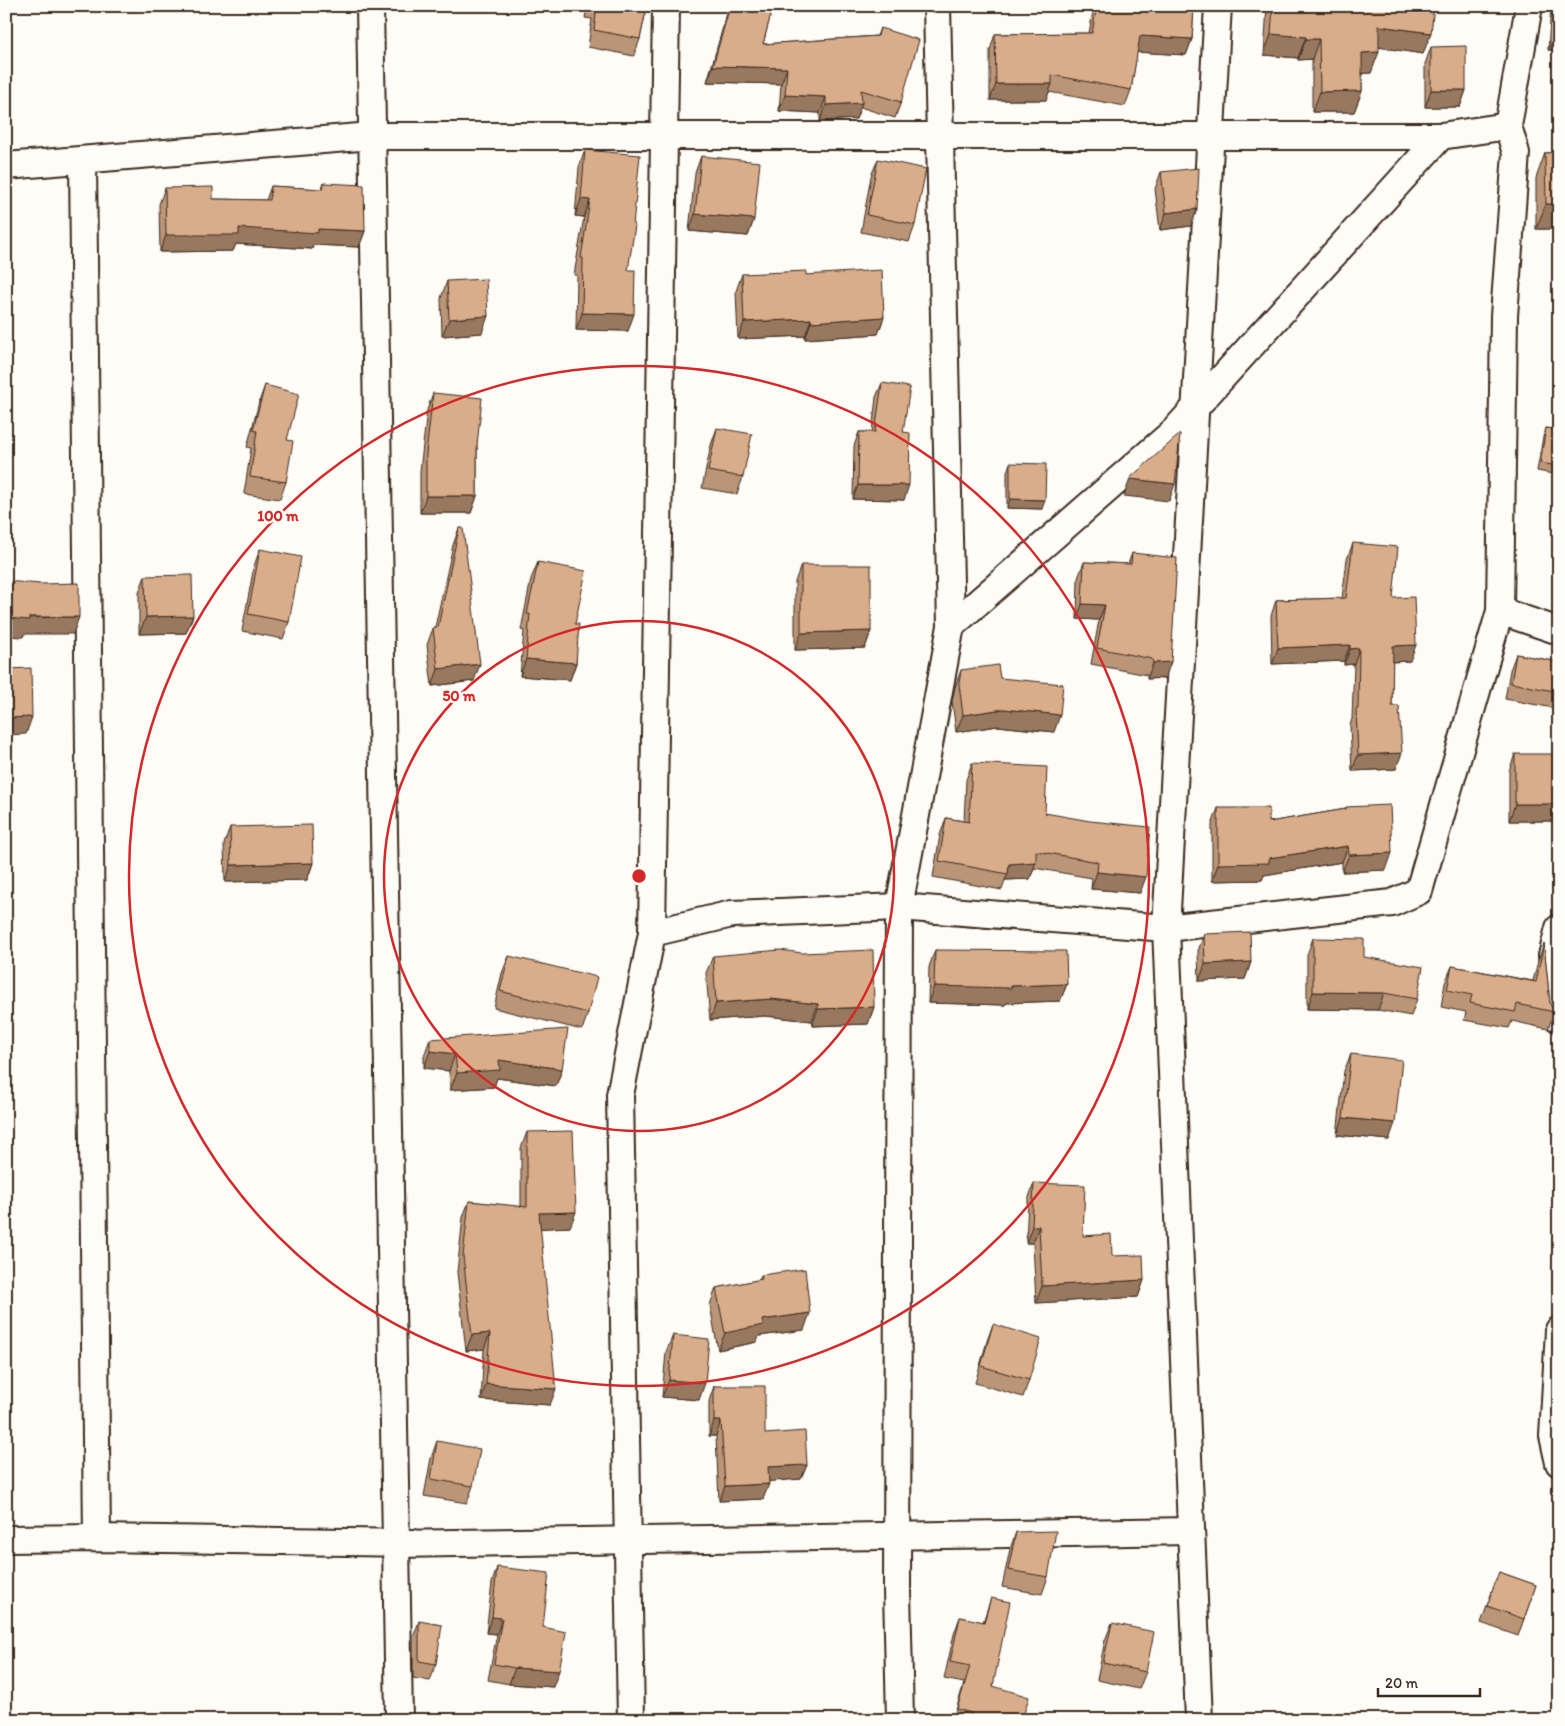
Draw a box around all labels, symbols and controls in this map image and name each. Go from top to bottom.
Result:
text: 100 m [257,507,299,525]
text: 50 m [442,687,476,705]
centre of rings [630,867,648,885]
scale bar [1378,1666,1480,1698]
text: 20 m [1385,1674,1419,1692]

